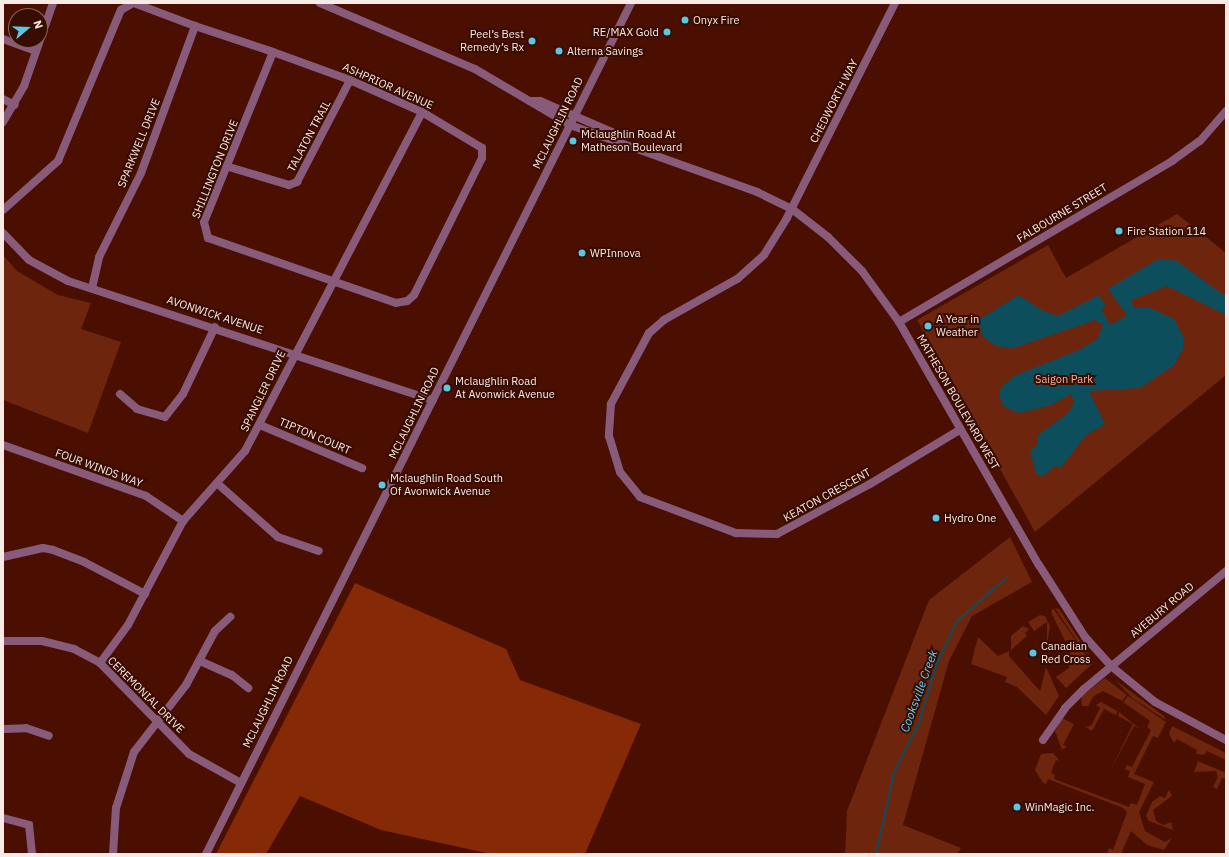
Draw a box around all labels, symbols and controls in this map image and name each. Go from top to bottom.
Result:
north arrow [8,8,48,48]
place label: Onyx Fire [693,13,740,27]
marker: Onyx Fire [680,15,690,25]
text: N [30,18,46,30]
place label: RE/MAX Gold [593,25,659,39]
marker: RE/MAX Gold [662,27,672,37]
place label: Peel’s Best Remedy’s Rx [460,28,524,54]
marker: Peel’s Best Remedy’s Rx [527,36,537,46]
place label: Alterna Savings [567,44,643,58]
marker: Alterna Savings [554,46,564,56]
street label: CHEDWORTH WAY [807,57,861,145]
street label: ASHPRIOR AVENUE [341,60,435,112]
street label: MCLAUGHLIN ROAD [530,75,586,171]
street label: SPARKWELL DRIVE [115,96,163,190]
street label: TALATON TRAIL [285,98,333,174]
street label: SHILLINGTON DRIVE [189,118,241,220]
place label: Mclaughlin Road At Matheson Boulevard [581,128,682,154]
marker: Mclaughlin Road At Matheson Boulevard [568,136,578,146]
street label: FALBOURNE STREET [1014,181,1110,245]
place label: Fire Station 114 [1127,224,1206,238]
marker: Fire Station 114 [1114,226,1124,236]
place label: WPInnova [590,246,641,260]
marker: WPInnova [577,248,587,258]
street label: AVONWICK AVENUE [165,293,265,337]
place label: A Year in Weather [936,313,979,339]
marker: A Year in Weather [923,321,933,331]
street label: MATHESON BOULEVARD WEST [914,332,1002,472]
street label: SPANGLER DRIVE [238,348,288,434]
street label: MCLAUGHLIN ROAD [386,365,442,461]
park label: Saigon Park [1035,372,1093,386]
place label: Mclaughlin Road At Avonwick Avenue [455,375,555,401]
marker: Mclaughlin Road At Avonwick Avenue [442,383,452,393]
street label: TIPTON COURT [277,415,353,457]
street label: FOUR WINDS WAY [54,446,144,490]
street label: KEATON CRESCENT [781,465,873,525]
place label: Mclaughlin Road South Of Avonwick Avenue [390,472,503,498]
marker: Mclaughlin Road South Of Avonwick Avenue [377,480,387,490]
place label: Hydro One [944,511,996,525]
marker: Hydro One [931,513,941,523]
street label: AVEBURY ROAD [1127,580,1197,640]
place label: Canadian Red Cross [1041,640,1091,666]
water label: Cooksville Creek [897,648,941,734]
marker: Canadian Red Cross [1028,648,1038,658]
street label: CEREMONIAL DRIVE [105,654,187,736]
street label: MCLAUGHLIN ROAD [240,654,296,750]
place label: WinMagic Inc. [1025,800,1094,814]
marker: WinMagic Inc. [1012,802,1022,812]

